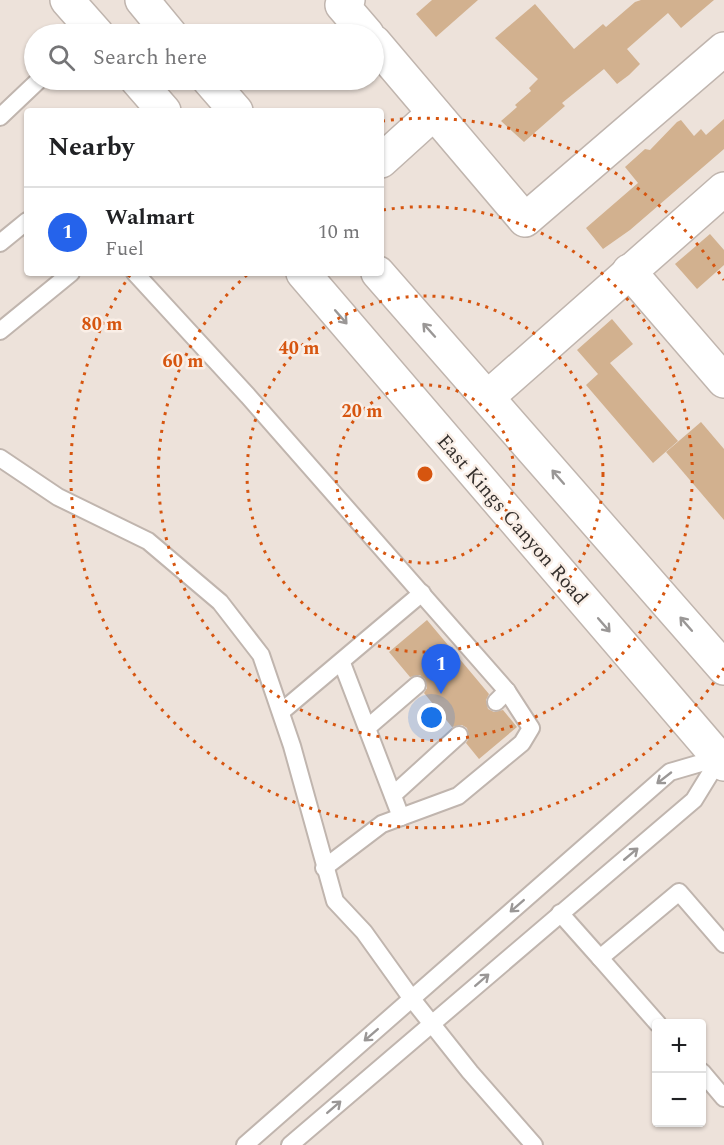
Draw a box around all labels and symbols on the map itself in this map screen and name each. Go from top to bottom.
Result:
one-way arrow [334,309,348,324]
text: 80 m [82,311,122,338]
one-way arrow [422,323,436,338]
text: 40 m [279,335,319,362]
text: 60 m [163,348,203,375]
text: 20 m [342,398,382,425]
street label: East Kings Canyon Road [430,428,595,612]
centre of rings [415,464,435,484]
one-way arrow [551,469,565,484]
one-way arrow [679,616,692,632]
one-way arrow [598,617,611,633]
pin: 1 [422,644,460,694]
your location [417,703,446,732]
one-way arrow [656,771,672,784]
one-way arrow [622,847,638,860]
one-way arrow [510,899,525,913]
one-way arrow [474,973,490,986]
one-way arrow [363,1028,379,1041]
one-way arrow [326,1100,341,1114]

